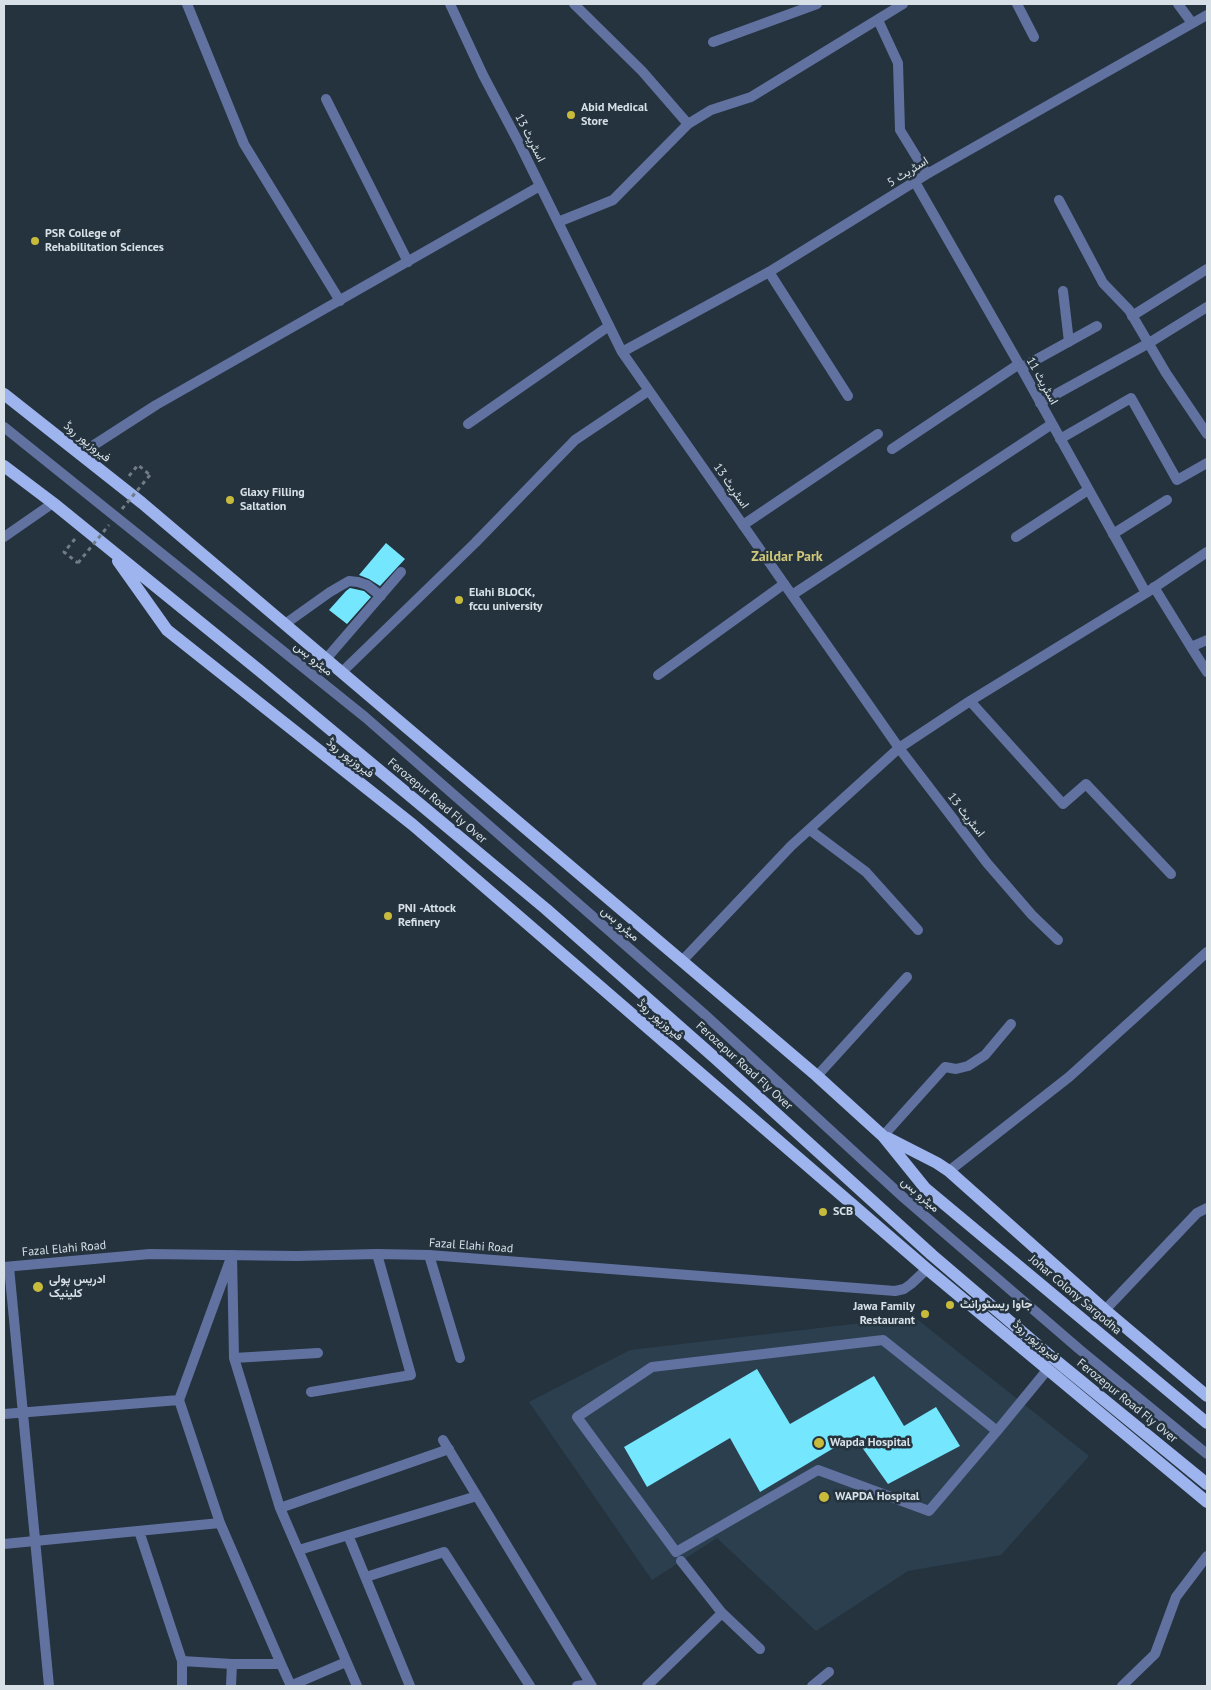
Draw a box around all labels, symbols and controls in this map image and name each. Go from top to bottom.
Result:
place label: Abid Medical Store [581,101,647,129]
marker: Abid Medical Store [565,109,577,121]
street label: اسٹریٹ 13 [512,112,548,164]
street label: اسٹریٹ 5 [885,154,931,190]
place label: PSR College of Rehabilitation Sciences [45,227,164,255]
marker: PSR College of Rehabilitation Sciences [29,235,41,247]
street label: اسٹریٹ 11 [1023,355,1061,407]
street label: فیروزپور روڈ [61,419,113,465]
street label: اسٹریٹ 13 [710,461,752,511]
place label: Glaxy Filling Saltation [240,486,305,514]
marker: Glaxy Filling Saltation [224,494,236,506]
district label: Zaildar Park [751,549,823,565]
place label: Elahi BLOCK, fccu university [469,586,543,614]
marker: Elahi BLOCK, fccu university [453,594,465,606]
street label: میٹرو بس [291,639,335,679]
street label: فیروزپور روڈ [323,735,377,781]
street label: Ferozepur Road Fly Over [384,755,490,847]
street label: اسٹریٹ 13 [944,790,988,840]
place label: PNI -Attock Refinery [398,902,456,930]
street label: میٹرو بس [598,903,642,945]
marker: PNI -Attock Refinery [382,910,394,922]
street label: فیروزپور روڈ [634,996,686,1044]
street label: Ferozepur Road Fly Over [693,1019,795,1113]
street label: میٹرو بس [898,1174,942,1216]
place label: SCB [833,1205,853,1219]
marker: SCB [817,1206,829,1218]
street label: Fazal Elahi Road [428,1236,514,1256]
street label: Fazal Elahi Road [21,1238,107,1260]
street label: Johar Colony Sargodha [1026,1252,1124,1338]
place label: ادریس پولی کلینیک [49,1273,106,1301]
marker: ادریس پولی کلینیک [31,1280,45,1294]
place label: جاوا ریسٹورانٹ [960,1298,1032,1312]
marker: جاوا ریسٹورانٹ [944,1299,956,1311]
place label: Jawa Family Restaurant [853,1300,915,1328]
marker: Jawa Family Restaurant [919,1308,931,1320]
street label: فیروزپور روڈ [1010,1317,1062,1365]
street label: Ferozepur Road Fly Over [1074,1356,1180,1446]
marker: Wapda Hospital [812,1436,826,1450]
place label: Wapda Hospital [830,1436,910,1450]
marker: WAPDA Hospital [817,1490,831,1504]
place label: WAPDA Hospital [835,1490,919,1504]

